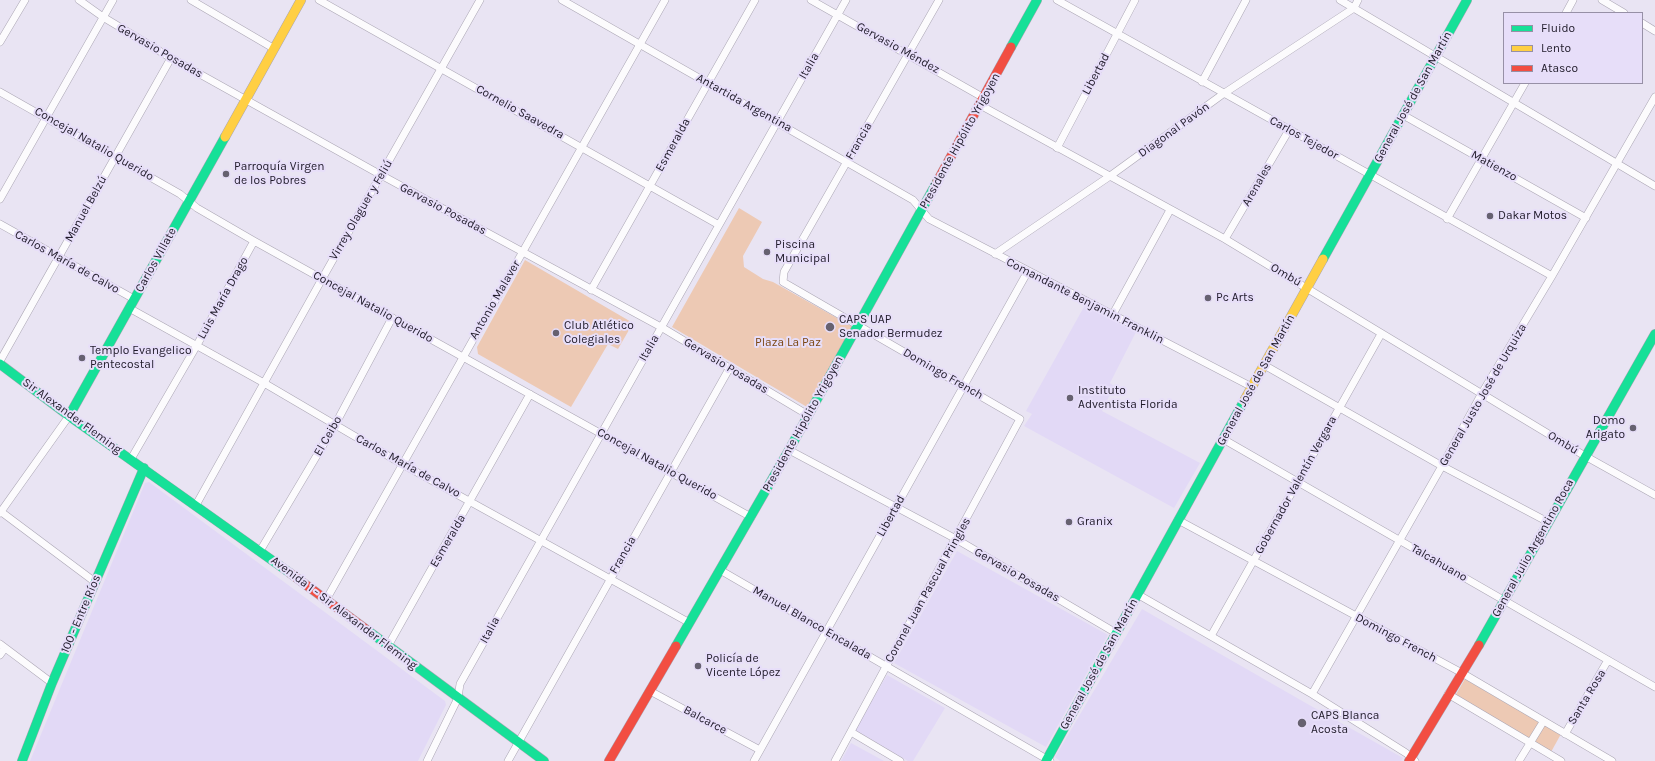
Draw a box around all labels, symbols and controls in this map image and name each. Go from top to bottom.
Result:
legend [1503,12,1643,84]
street label: Gervasio Méndez [854,19,942,77]
street label: Gervasio Posadas [115,21,205,81]
text: Fluido [1541,21,1575,35]
street label: General José de San Martín [1371,29,1455,165]
text: Lento [1541,41,1571,55]
street label: Italia [796,50,822,82]
street label: Libertad [1079,51,1113,97]
text: Atasco [1541,61,1578,75]
street label: Antartida Argentina [694,71,794,135]
street label: Presidente Hipólito Yrigoyen [917,71,1003,211]
street label: Cornelio Saavedra [473,82,567,142]
street label: Diagonal Pavón [1136,99,1212,161]
street label: Concejal Natalio Querido [32,104,156,184]
street label: Carlos Tejedor [1267,113,1341,163]
street label: Esmeralda [653,116,693,174]
street label: Francia [843,120,875,162]
street label: Matienzo [1468,147,1520,185]
street label: Virrey Olaguer y Feliú [326,157,396,263]
place label: Parroquía Virgen de los Pobres [234,160,324,188]
street label: Arenales [1239,161,1275,209]
marker: Parroquía Virgen de los Pobres [221,169,231,179]
street label: Manuel Belzú [62,173,110,245]
street label: Gervasio Posadas [397,180,489,238]
place label: Dakar Motos [1498,209,1567,223]
marker: Dakar Motos [1485,211,1495,221]
street label: Carlos Villate [132,225,180,295]
street label: Carlos María de Calvo [12,227,122,297]
place label: Piscina Municipal [775,238,830,266]
marker: Piscina Municipal [762,247,772,257]
street label: Luis María Drago [194,254,252,342]
street label: Comandante Benjamin Franklin [1004,255,1166,347]
street label: Antonio Malaver [467,258,523,342]
street label: Ombú [1268,260,1304,290]
street label: Concejal Natalio Querido [310,268,436,346]
place label: Pc Arts [1216,291,1254,305]
marker: Pc Arts [1203,293,1213,303]
street label: General José de San Martín [1214,312,1298,448]
place label: CAPS UAP Senador Bermudez [839,313,943,341]
place label: Club Atlético Colegiales [564,319,634,347]
marker: CAPS UAP Senador Bermudez [824,321,836,333]
street label: General Justo José de Urquiza [1436,321,1530,469]
marker: Club Atlético Colegiales [551,328,561,338]
street label: Italia [636,332,662,364]
street label: Gervasio Posadas [681,335,771,397]
park label: Plaza La Paz [755,336,821,350]
place label: Templo Evangelico Pentecostal [90,344,192,372]
street label: Domingo French [900,345,986,403]
marker: Templo Evangelico Pentecostal [77,353,87,363]
street label: Presidente Hipólito Yrigoyen [760,354,846,494]
street label: Sir Alexander Fleming [19,375,125,457]
place label: Instituto Adventista Florida [1078,384,1178,412]
marker: Instituto Adventista Florida [1065,393,1075,403]
street label: El Ceibo [311,413,345,459]
street label: Gobernador Valentín Vergara [1252,414,1340,556]
place label: Domo Arigato [1586,414,1625,442]
marker: Domo Arigato [1628,423,1638,433]
street label: Concejal Natalio Querido [594,425,720,503]
street label: Ombú [1545,428,1581,458]
street label: Carlos María de Calvo [353,431,463,501]
street label: General Julio Argentino Roca [1489,476,1577,620]
street label: Libertad [874,493,908,539]
street label: Esmeralda [427,512,469,570]
street label: Coronel Juan Pascual Pringles [882,515,974,665]
place label: Granix [1077,515,1113,529]
marker: Granix [1064,517,1074,527]
street label: Francia [607,534,639,576]
street label: Talcahuano [1408,541,1470,585]
street label: Gervasio Posadas [972,545,1062,605]
street label: Avenida 1 - Sir Alexander Fleming [268,553,420,673]
street label: 100 - Entre Ríos [58,573,104,655]
street label: Manuel Blanco Encalada [750,583,874,663]
street label: General José de San Martín [1057,596,1141,732]
street label: Domingo French [1353,610,1439,666]
street label: Italia [477,614,503,646]
place label: Policía de Vicente López [706,652,780,680]
marker: Policía de Vicente López [693,661,703,671]
street label: Santa Rosa [1565,667,1609,727]
street label: Balcarce [681,703,729,737]
place label: CAPS Blanca Acosta [1311,709,1379,737]
marker: CAPS Blanca Acosta [1296,717,1308,729]

